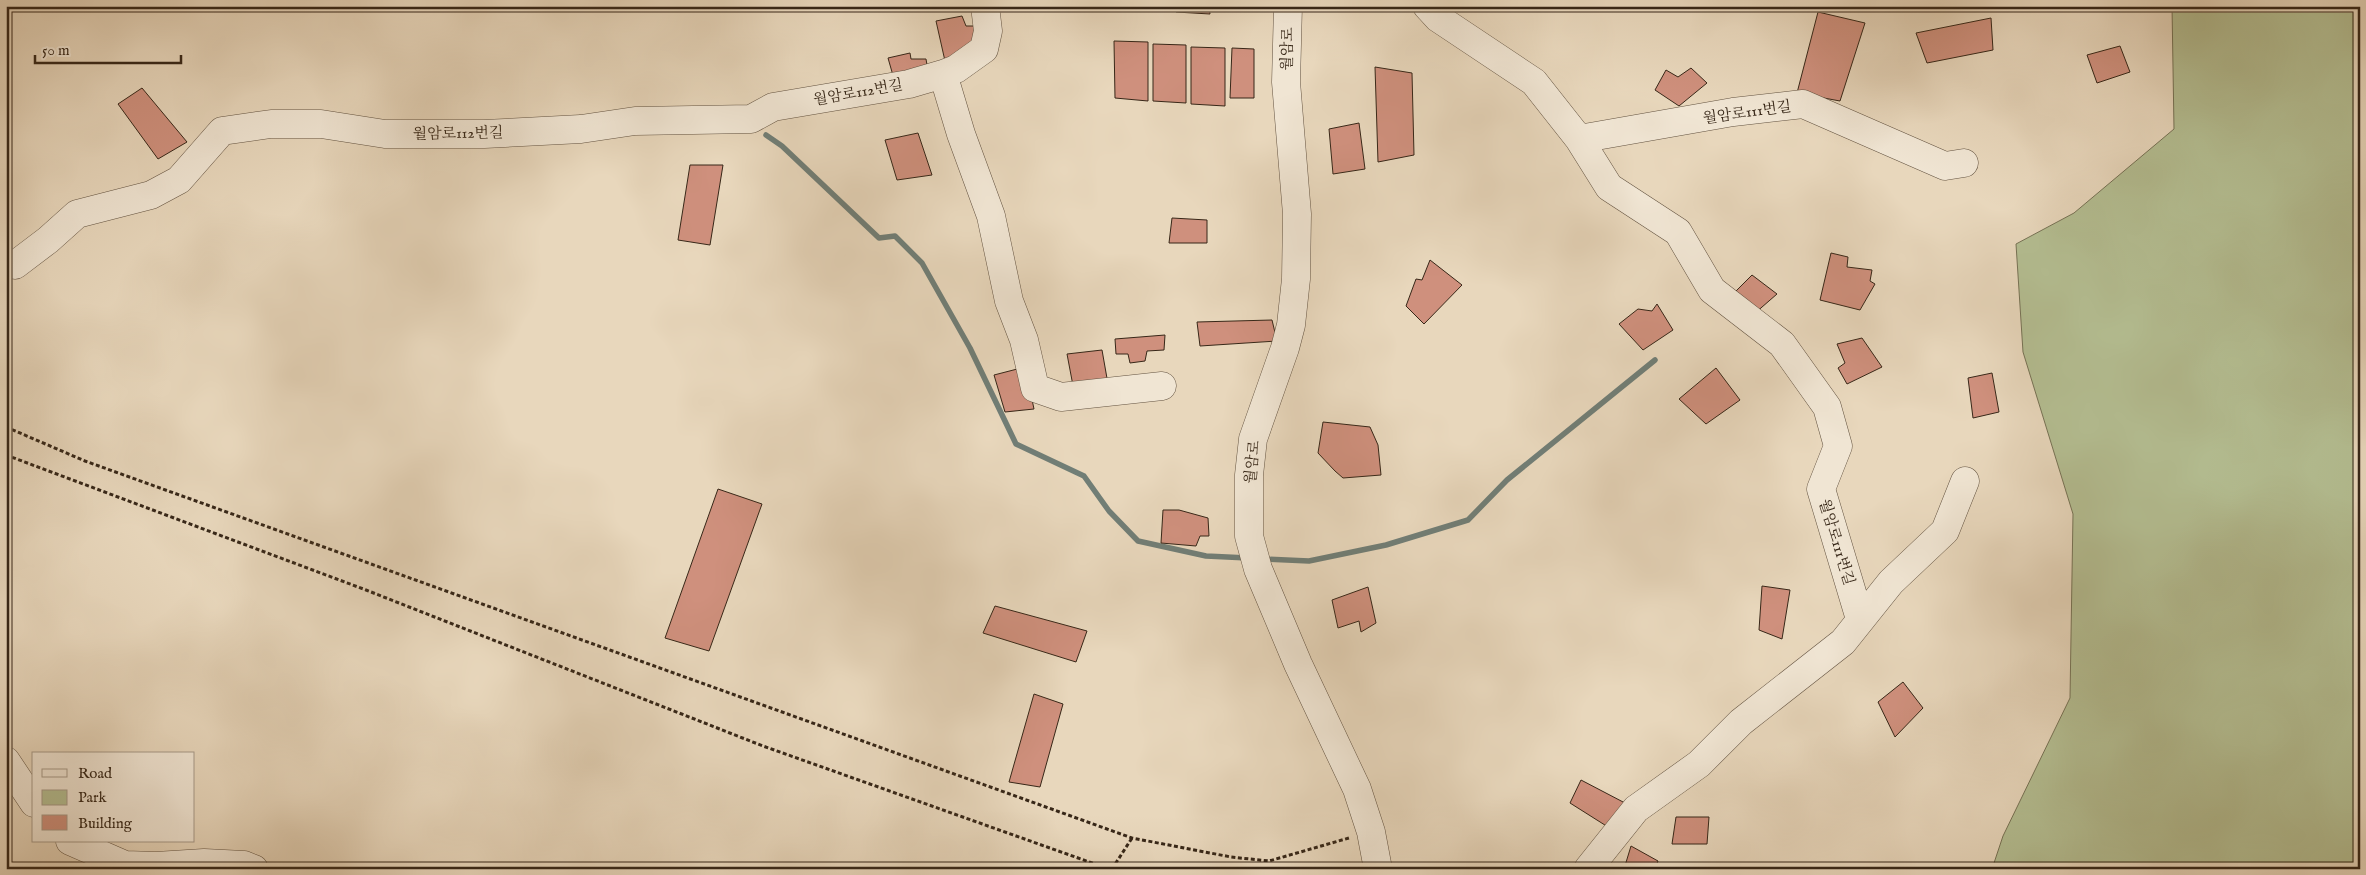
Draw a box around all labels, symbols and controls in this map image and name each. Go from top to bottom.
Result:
street label: 월암로 [1278,27,1297,71]
scale bar [35,32,181,64]
text: 50 m [42,41,70,60]
street label: 월암로112번길 [812,75,904,110]
street label: 월암로111번길 [1702,97,1793,128]
street label: 월암로112번길 [413,123,504,144]
street label: 월암로 [1241,439,1264,485]
street label: 월암로111번길 [1814,497,1859,588]
legend [32,752,195,842]
text: Road [78,764,113,783]
text: Park [78,788,108,807]
text: Building [78,814,133,833]

